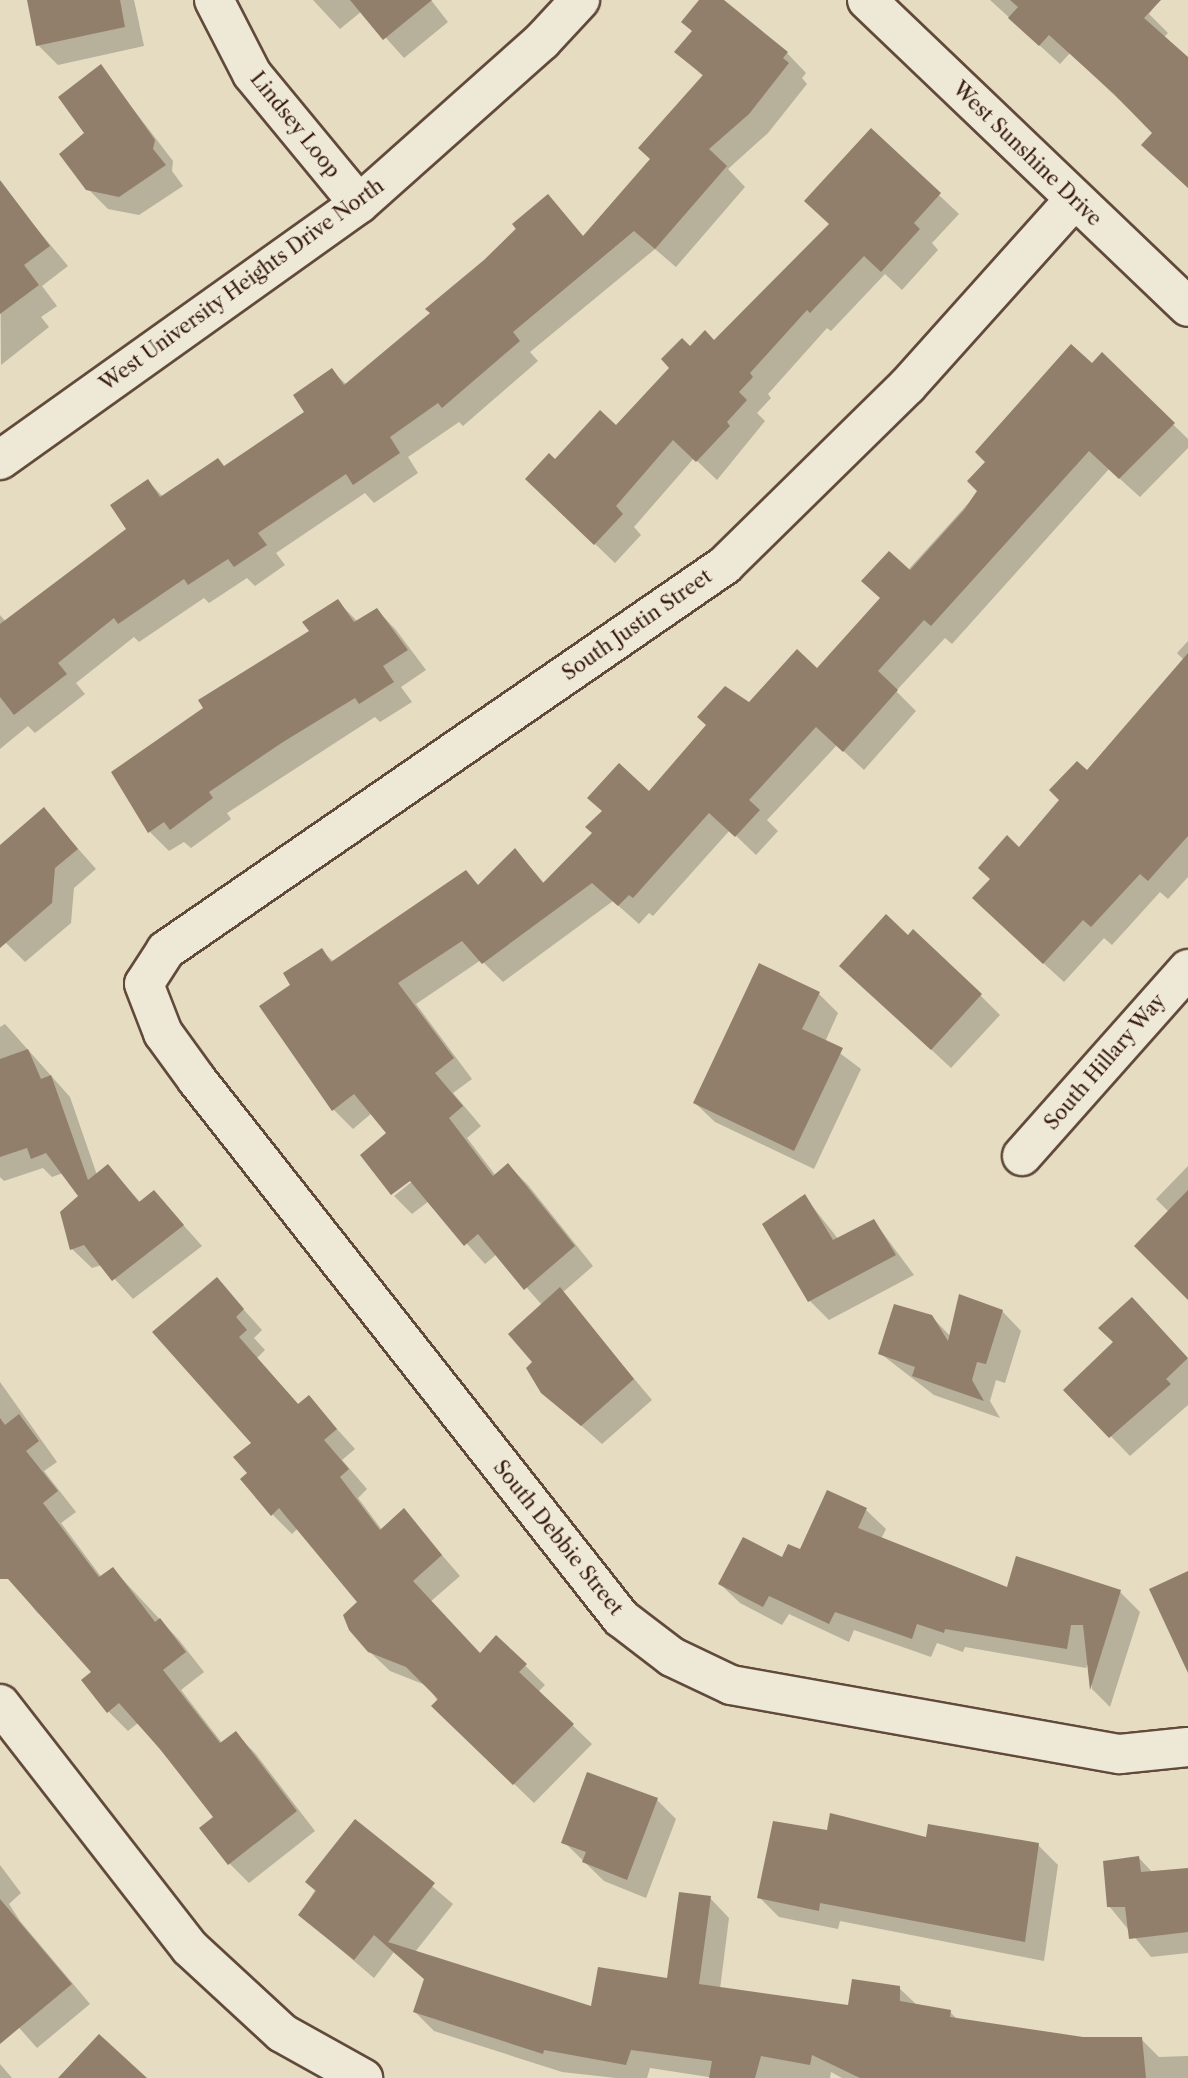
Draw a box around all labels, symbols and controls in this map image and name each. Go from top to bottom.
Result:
street label: Lindsey Loop [245,67,345,183]
street label: West Sunshine Drive [948,77,1106,231]
street label: West University Heights Drive North [95,174,389,396]
street label: South Justin Street [558,564,716,686]
street label: South Hillary Way [1039,989,1171,1135]
street label: South Debbie Street [488,1456,628,1620]

